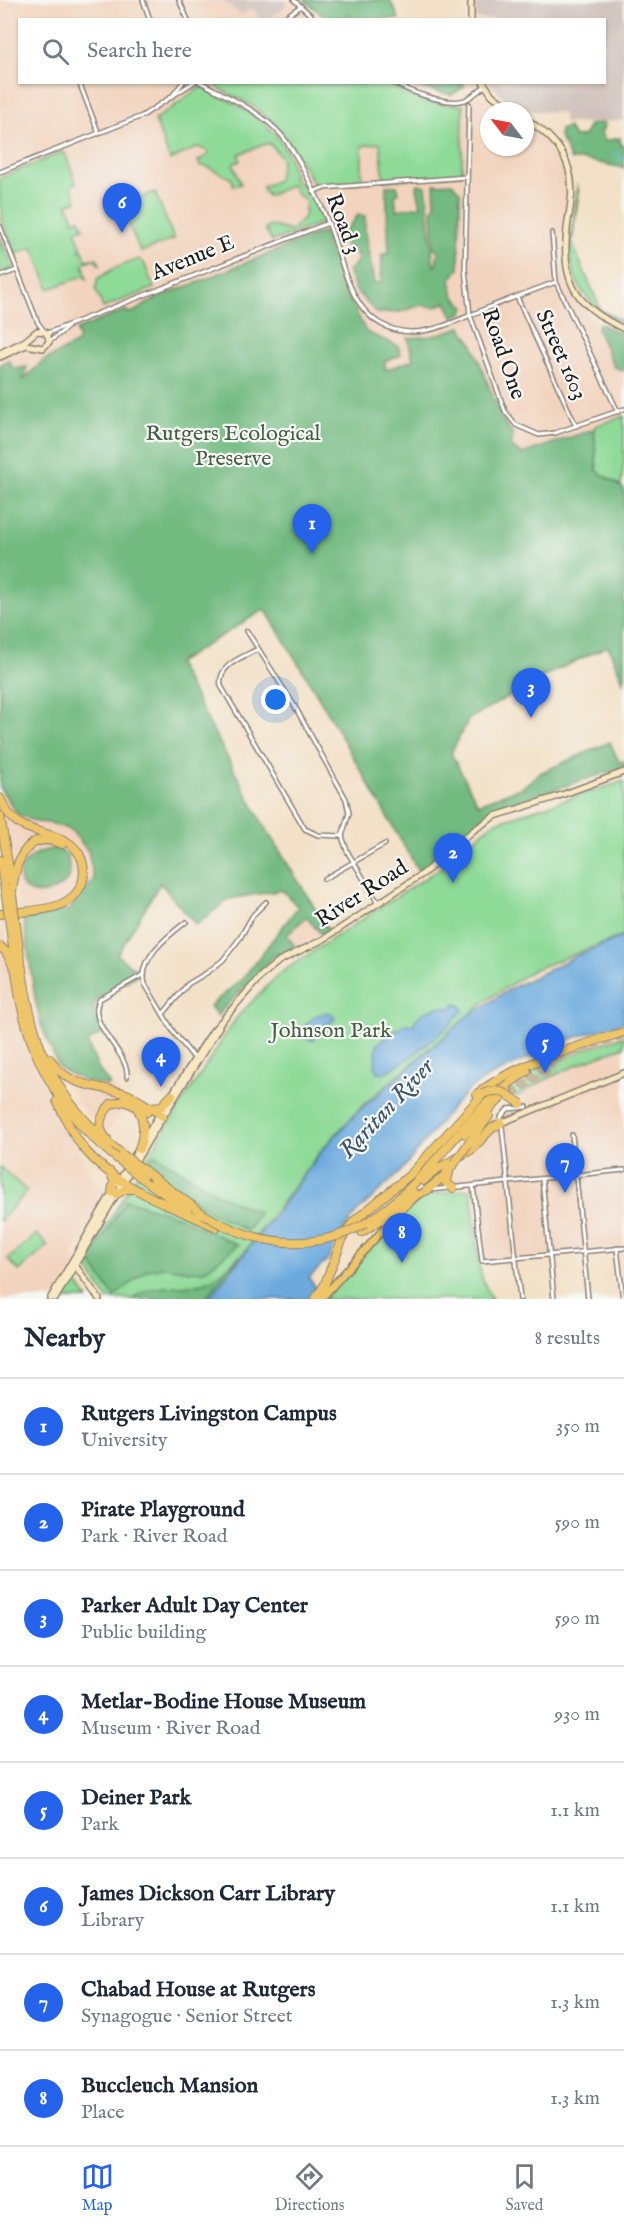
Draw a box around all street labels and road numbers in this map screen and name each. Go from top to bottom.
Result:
street label: Road 3 [319,190,367,258]
street label: Avenue E [146,229,239,288]
street label: Road One [474,305,532,403]
street label: Street 1603 [529,305,593,405]
street label: River Road [310,854,414,934]

